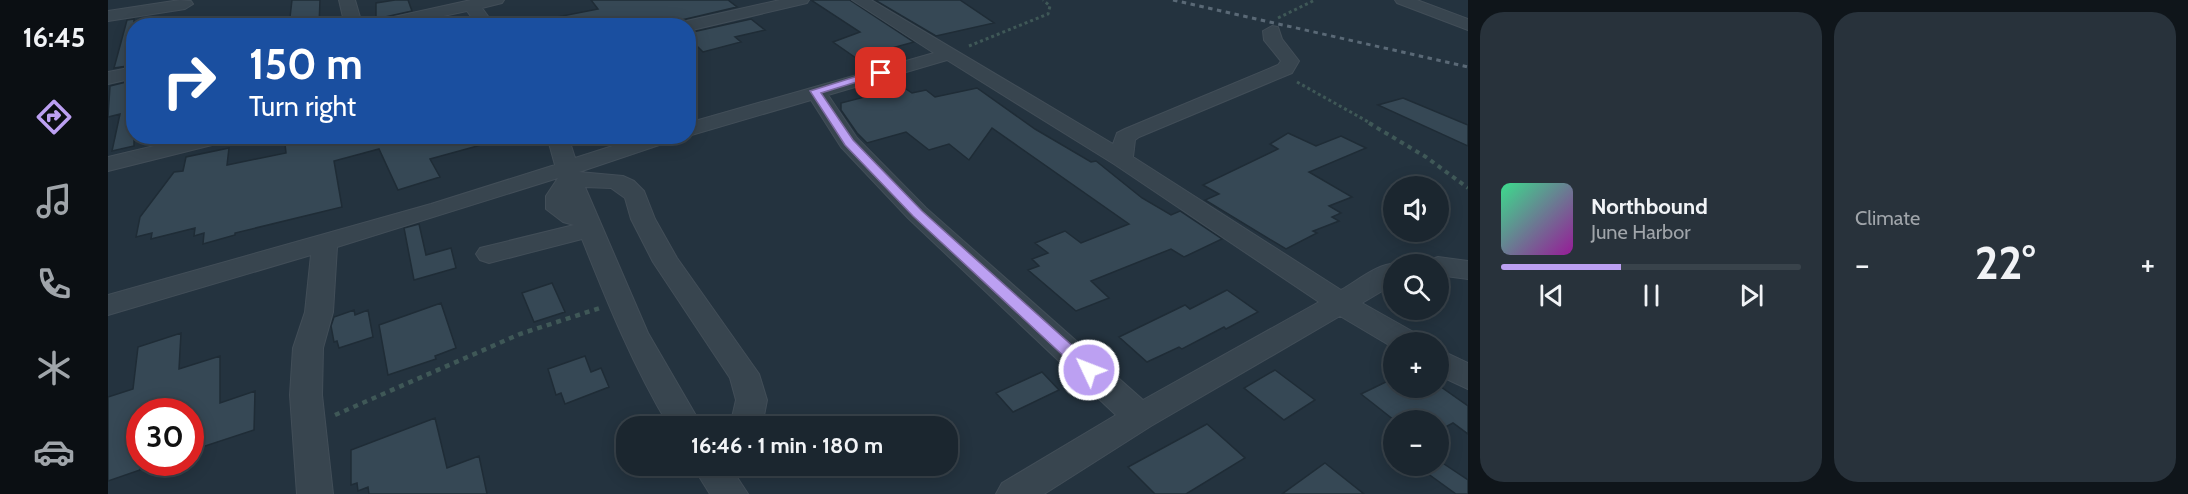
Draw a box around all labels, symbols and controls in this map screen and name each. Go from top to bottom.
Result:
text: 16:45 [23,21,85,54]
text: 150 m [249,38,363,90]
icon: right [150,42,228,120]
pin [855,47,906,98]
icon: arrive [864,56,897,89]
text: Turn right [249,90,356,123]
icon: directions [33,96,75,138]
map controls [1383,176,1449,476]
button: sound [1383,176,1449,242]
icon: music [33,180,75,222]
text: Northbound [1591,193,1708,220]
text: Climate [1855,206,1920,230]
text: June Harbor [1591,220,1691,244]
text: 22° [1975,236,2035,290]
text: − [1855,244,1870,284]
text: + [2140,244,2155,284]
button: search [1383,254,1449,320]
icon: phone [33,263,75,305]
icon: previous [1535,279,1568,312]
icon: pause [1635,279,1668,312]
icon: next [1735,279,1768,312]
button: + [1383,332,1449,398]
position arrow [1057,338,1121,402]
icon: climate [33,347,75,389]
speed limit sign: 30 [126,398,204,476]
button: − [1383,410,1449,476]
icon: car [33,431,75,473]
text: 16:46 · 1 min · 180 m [691,432,883,459]

